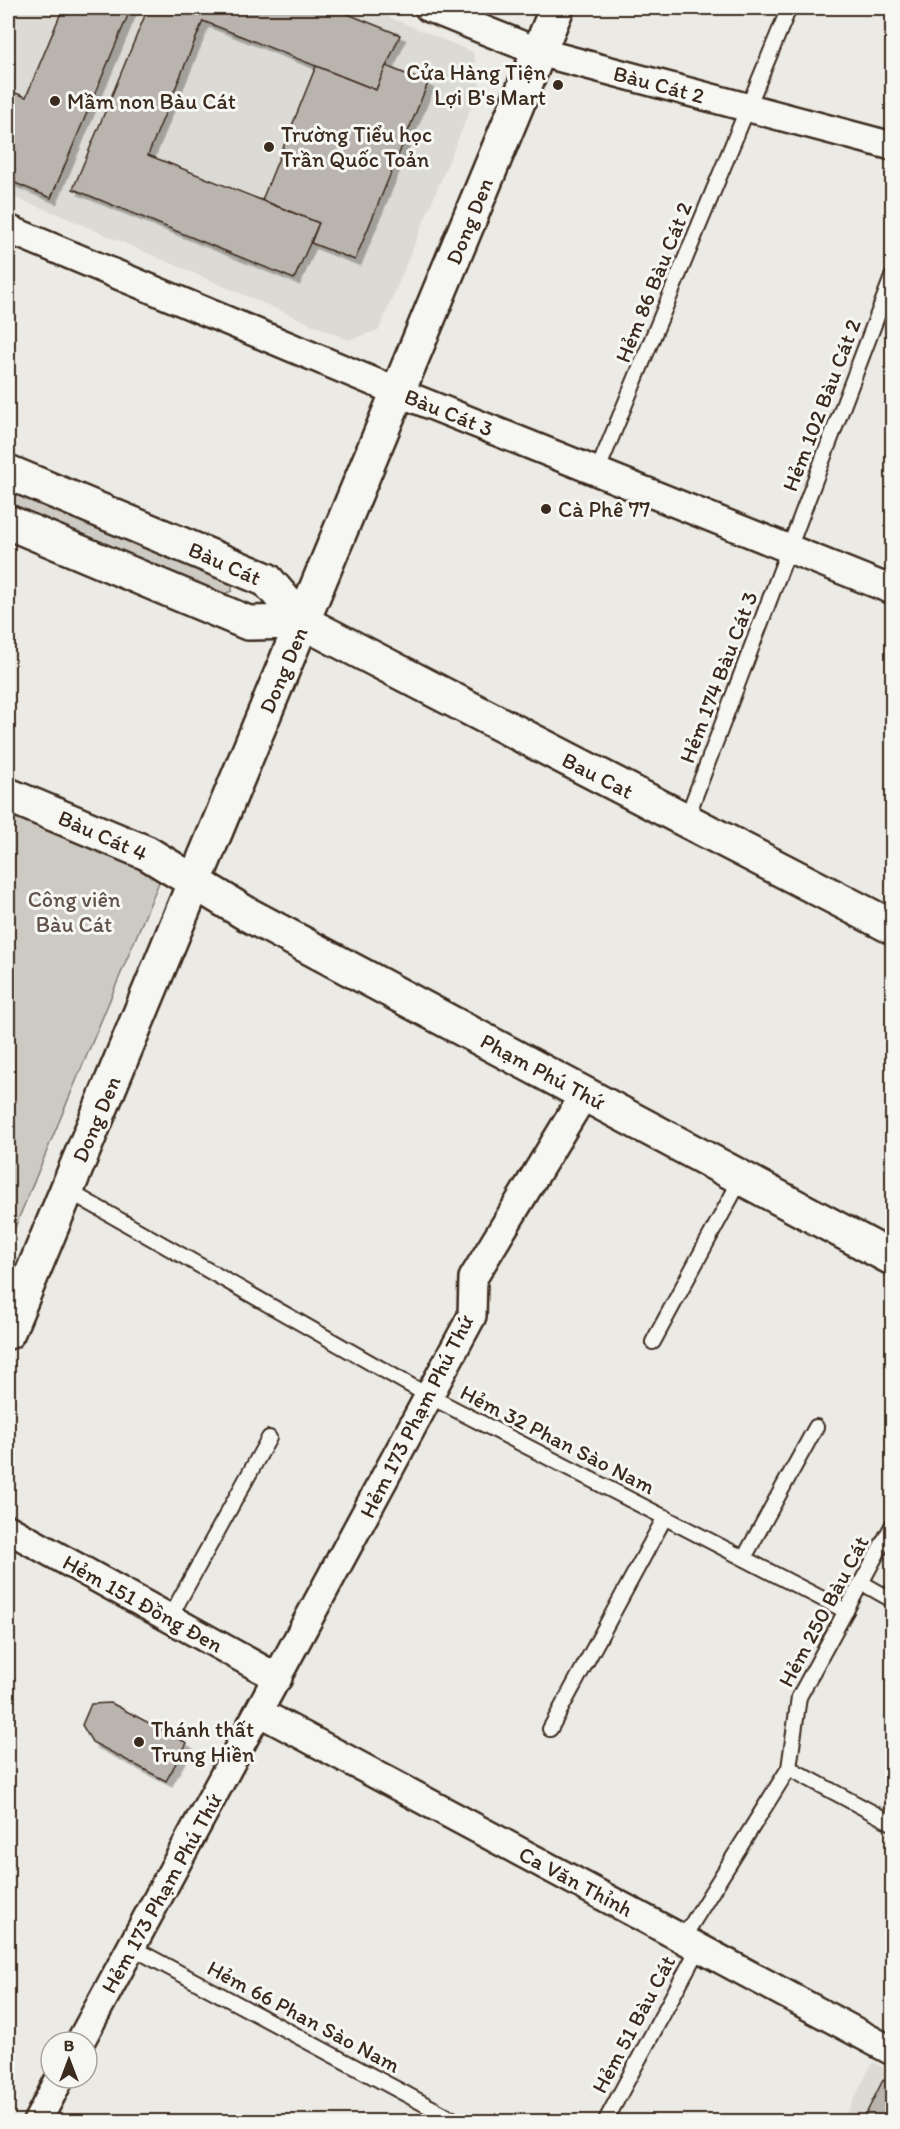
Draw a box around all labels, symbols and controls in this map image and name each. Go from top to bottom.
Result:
place label: Cửa Hàng Tiện Lợi B's Mart [406,59,547,111]
street label: Bàu Cát 2 [610,59,708,110]
marker: Cửa Hàng Tiện Lợi B's Mart [551,78,565,92]
place label: Mầm non Bàu Cát [67,88,236,115]
marker: Mầm non Bàu Cát [48,94,62,108]
place label: Trường Tiểu học Trần Quốc Toản [281,121,432,173]
marker: Trường Tiểu học Trần Quốc Toản [262,140,276,154]
street label: Dong Den [440,173,499,269]
street label: Hẻm 86 Bàu Cát 2 [609,198,698,366]
street label: Hẻm 102 Bàu Cát 2 [776,315,867,495]
street label: Bàu Cát 3 [400,382,497,442]
place label: Cà Phê 77 [558,496,650,523]
marker: Cà Phê 77 [539,502,553,516]
street label: Bàu Cát [184,536,265,591]
street label: Hẻm 174 Bàu Cát 3 [673,587,764,767]
street label: Dong Den [253,622,314,717]
street label: Bau Cat [558,746,638,805]
street label: Bàu Cát 4 [54,804,152,867]
park label: Công viên Bàu Cát [28,886,121,938]
street label: Phạm Phú Thứ [476,1027,610,1116]
street label: Dong Den [66,1071,127,1166]
street label: Hẻm 173 Phạm Phú Thứ [353,1310,479,1522]
street label: Hẻm 32 Phan Sào Nam [456,1379,660,1501]
street label: Hẻm 250 Bàu Cát [772,1531,875,1691]
street label: Hẻm 151 Đồng Đen [58,1548,228,1659]
place label: Thánh thất Trung Hiền [151,1716,255,1768]
marker: Thánh thất Trung Hiền [132,1735,146,1749]
street label: Hẻm 173 Phạm Phú Thứ [95,1789,228,1998]
street label: Ca Văn Thỉnh [514,1840,637,1923]
street label: Hẻm 51 Bàu Cát [586,1951,681,2098]
street label: Hẻm 66 Phan Sào Nam [203,1954,405,2079]
north arrow [39,2030,99,2090]
text: B [64,2036,75,2055]

